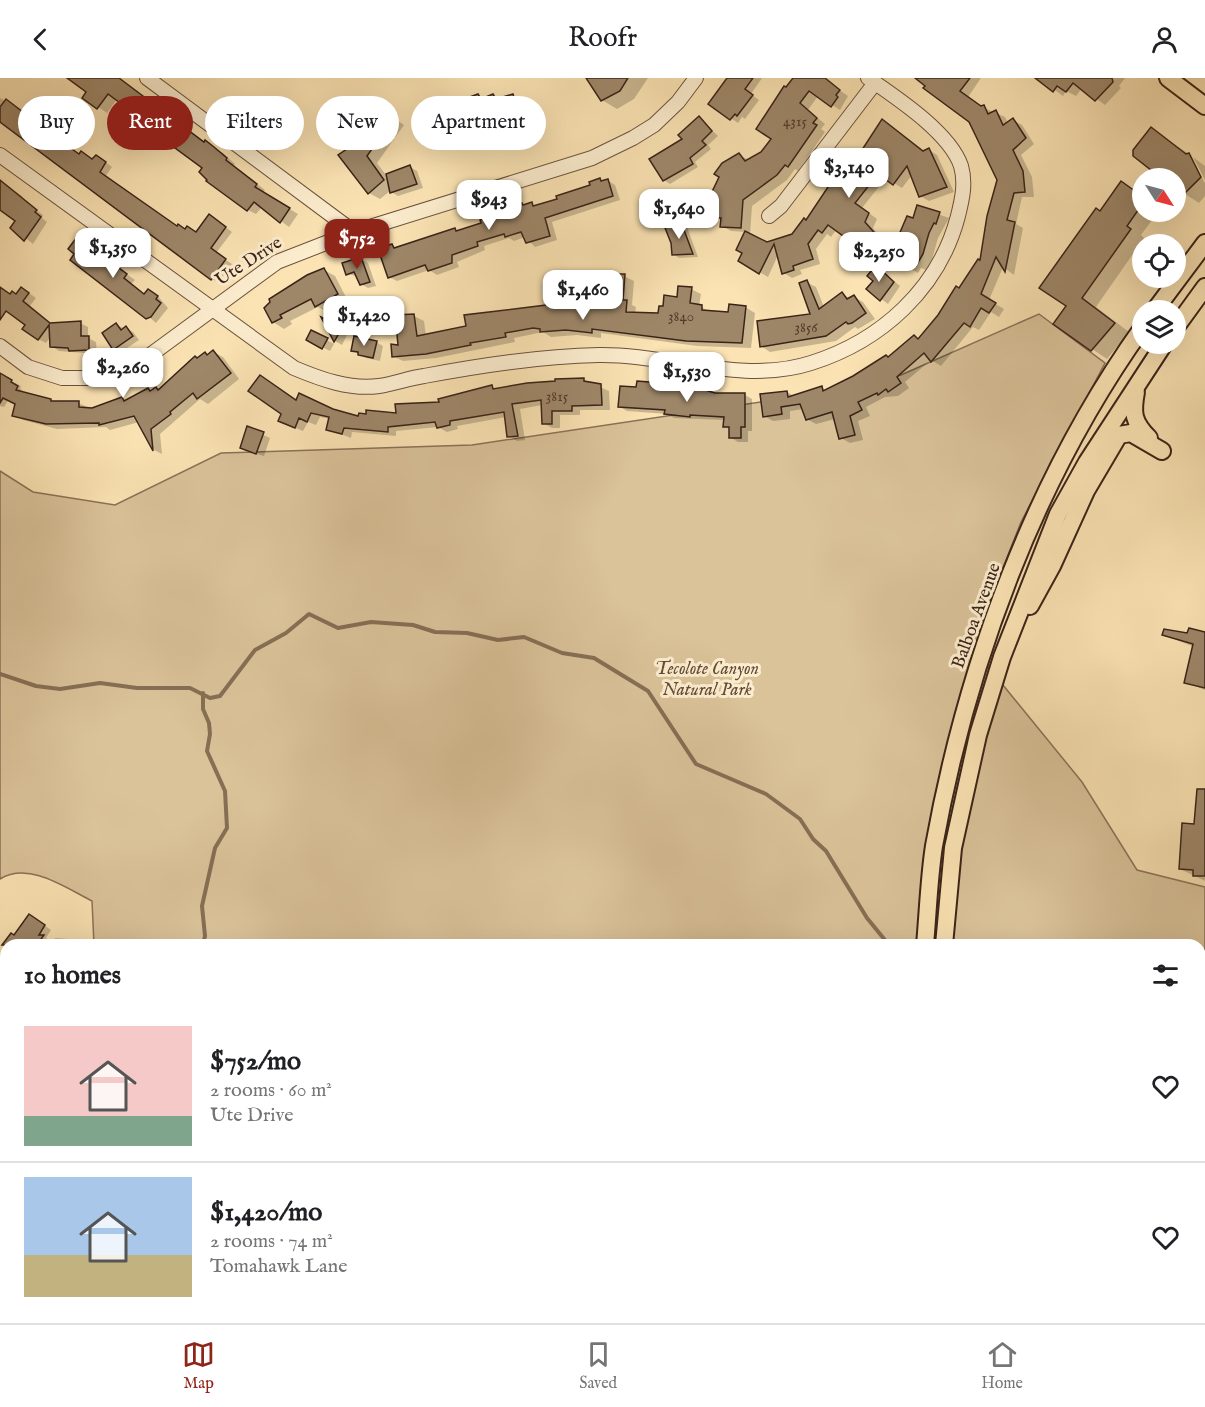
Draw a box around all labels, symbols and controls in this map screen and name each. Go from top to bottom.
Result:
text: Roofr [568,22,637,56]
icon: back [24,23,57,56]
icon: person [1148,23,1181,56]
chip: Buy [18,96,95,150]
chip: Rent [107,96,193,150]
chip: Filters [205,96,304,150]
chip: New [316,96,399,150]
chip: Apartment [411,96,546,150]
house number: 4315 [783,112,808,131]
pin: $3,140 [800,148,898,199]
text: $3,140 [824,155,874,180]
north arrow [1132,168,1186,222]
map controls [1132,168,1186,354]
pin: $943 [453,180,525,231]
text: $943 [471,187,507,212]
pin: $1,640 [630,189,728,240]
text: $1,640 [653,196,705,221]
pin: $752 [321,219,393,270]
text: $752 [339,226,376,251]
pin: $1,350 [64,228,162,279]
street label: Ute Drive [211,232,287,292]
pin: $2,250 [830,232,928,283]
button: locate [1132,234,1186,288]
text: $1,350 [89,235,137,260]
text: $2,250 [853,239,905,264]
pin: $1,460 [534,270,632,321]
text: $1,460 [557,277,609,302]
pin: $1,420 [315,296,413,347]
button: layers [1132,300,1186,354]
text: $1,420 [337,303,391,328]
house number: 3840 [668,307,694,326]
house number: 3856 [794,318,818,337]
pin: $2,260 [74,348,172,399]
pin: $1,530 [638,352,736,403]
text: $2,260 [96,355,150,380]
text: $1,530 [663,359,711,384]
house number: 3815 [546,387,569,406]
street label: Balboa Avenue [947,560,1007,672]
park label: Tecolote Canyon Natural Park [655,658,759,702]
text: 10 homes [24,959,121,992]
icon: filters [1149,959,1182,992]
text: $752/mo [210,1045,301,1078]
icon: home [72,1050,144,1122]
icon: heart [1149,1070,1182,1103]
text: 2 rooms · 60 m² [210,1078,332,1103]
text: Ute Drive [210,1103,293,1128]
text: $1,420/mo [210,1196,322,1229]
icon: home [72,1201,144,1273]
icon: heart [1149,1221,1182,1254]
text: 2 rooms · 74 m² [210,1229,333,1254]
text: Tomahawk Lane [210,1254,347,1279]
tab: Map [182,1338,215,1394]
tab: Saved [579,1338,617,1394]
tab: Home [981,1338,1023,1394]

